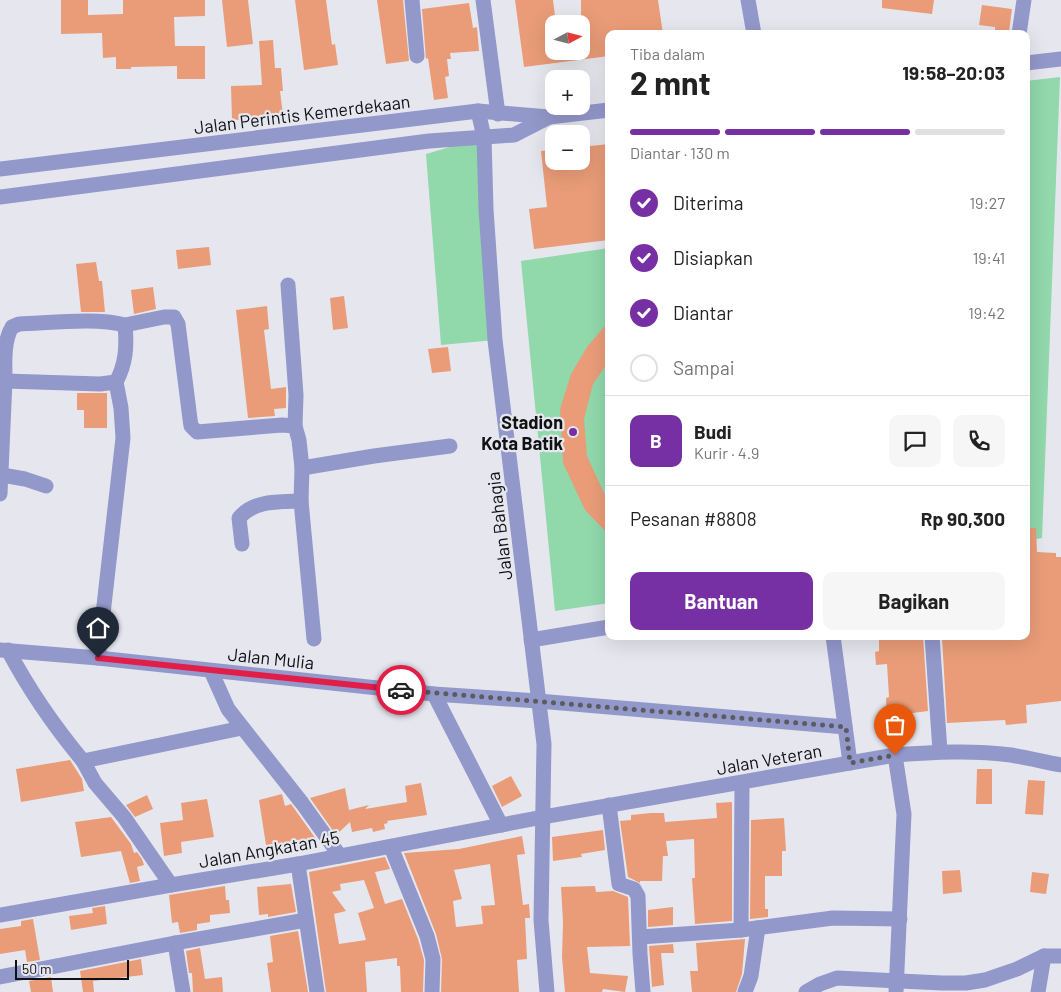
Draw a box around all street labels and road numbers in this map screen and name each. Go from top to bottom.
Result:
street label: Jalan Perintis Kemerdekaan [193,90,411,138]
street label: Jalan Bahagia [481,471,517,581]
street label: Jalan Mulia [227,643,315,673]
street label: Jalan Veteran [715,739,823,779]
street label: Jalan Angkatan 45 [197,826,341,872]

